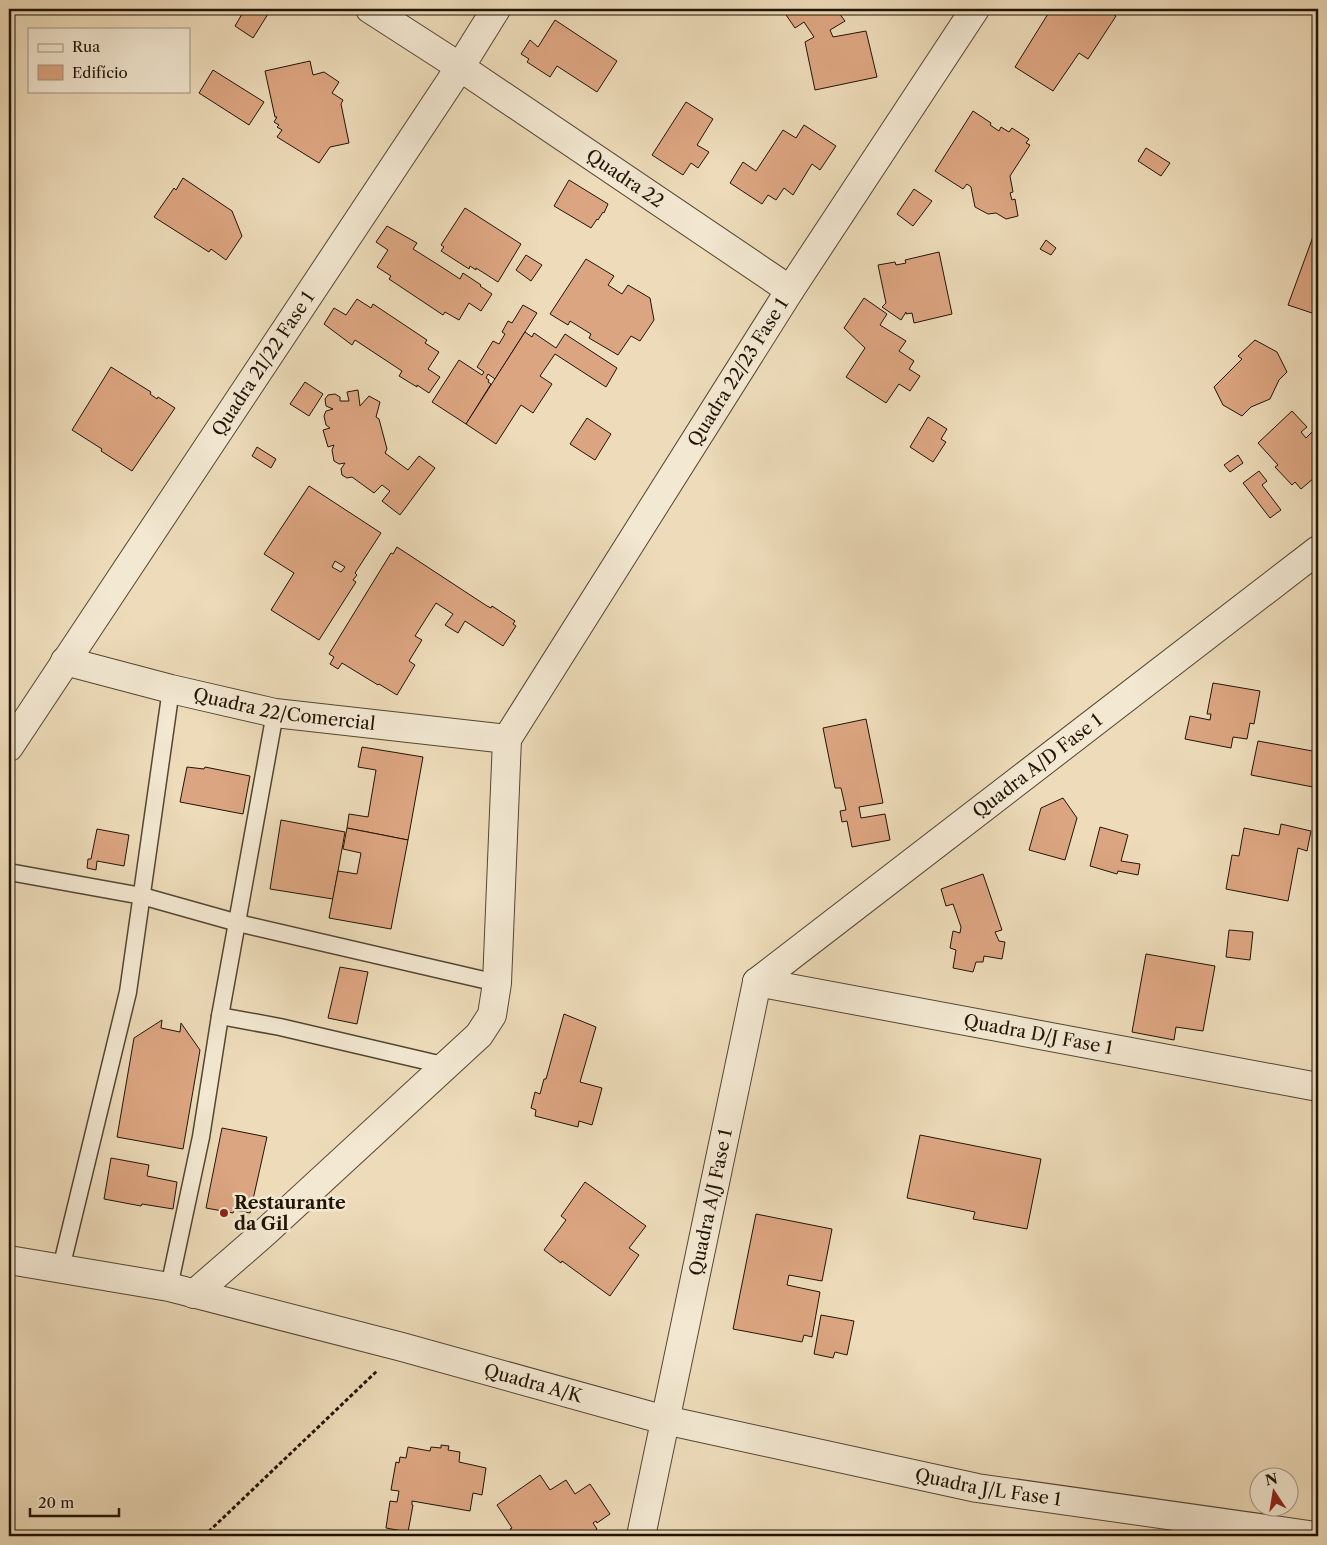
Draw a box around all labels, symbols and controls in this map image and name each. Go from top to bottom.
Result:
legend [28,28,190,92]
text: Rua [72,37,100,56]
text: Edifício [72,63,128,82]
street label: Quadra 22 [582,144,668,212]
street label: Quadra 21/22 Fase 1 [207,287,319,440]
street label: Quadra 22/23 Fase 1 [683,294,793,451]
street label: Quadra 22/Comercial [191,684,376,735]
street label: Quadra A/D Fase 1 [968,709,1107,823]
street label: Quadra D/J Fase 1 [962,1010,1115,1059]
street label: Quadra A/J Fase 1 [685,1126,737,1278]
place label: Restaurante da Gil [234,1192,346,1235]
marker: Restaurante da Gil [218,1207,230,1219]
street label: Quadra A/K [481,1359,586,1408]
street label: Quadra J/L Fase 1 [913,1464,1063,1511]
north arrow [1250,1468,1300,1518]
text: N [1263,1469,1279,1489]
scale bar [30,1485,119,1517]
text: 20 m [38,1493,74,1512]

